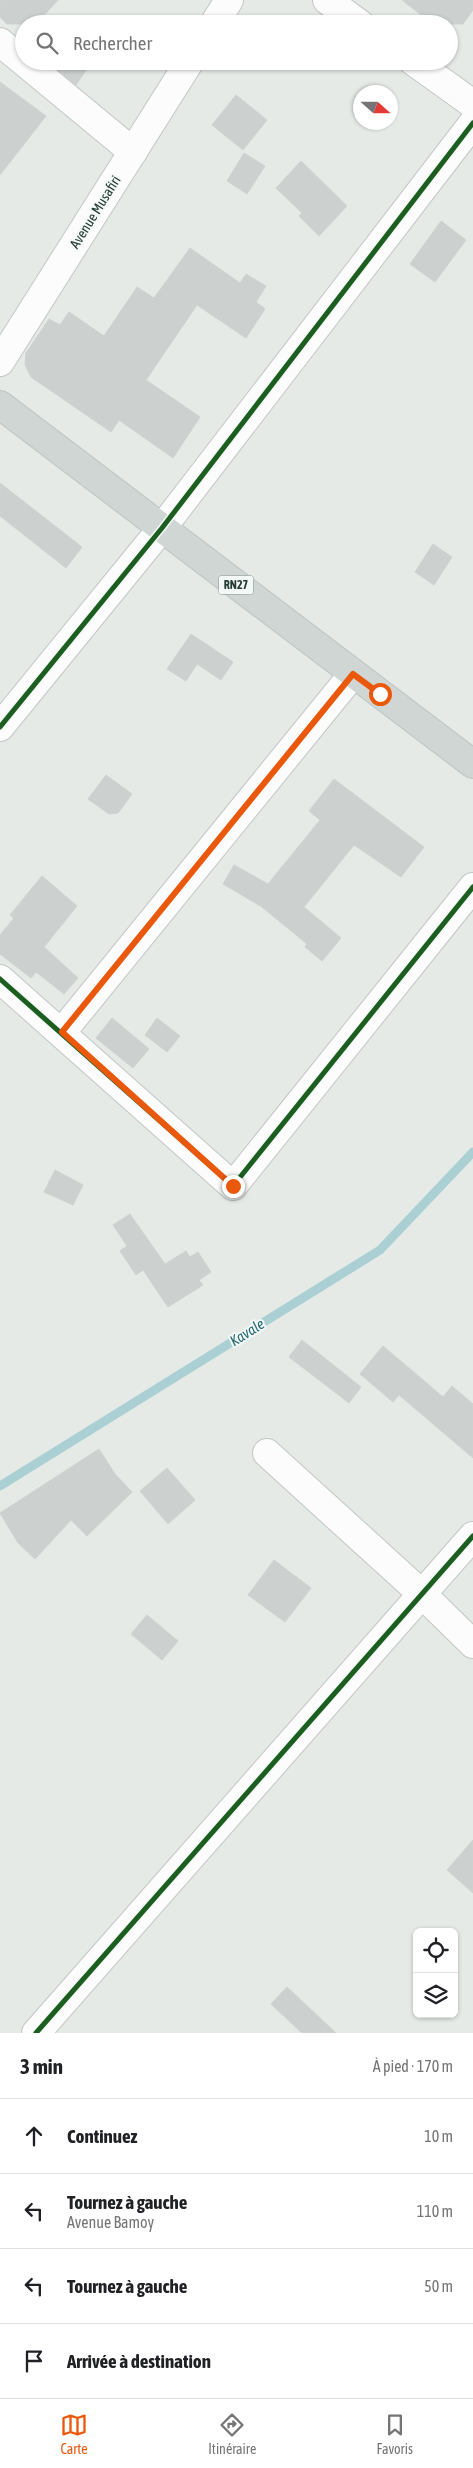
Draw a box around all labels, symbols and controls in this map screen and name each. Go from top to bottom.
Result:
search box [15,15,458,70]
icon: search [33,29,61,57]
text: Rechercher [73,32,152,54]
north arrow [353,85,398,130]
street label: Avenue Musafiri [66,173,124,251]
road number: RN27 [218,576,254,594]
route start [369,683,392,706]
route end [222,1175,245,1198]
water label: Kavale [227,1315,268,1349]
map controls [413,1928,458,2018]
button: locate [413,1928,458,1973]
button: layers [413,1973,458,2018]
text: 3 min [20,2054,63,2078]
text: À pied · 170 m [373,2057,453,2075]
icon: ahead [20,2122,48,2150]
text: Continuez [67,2125,137,2147]
text: 10 m [424,2127,453,2145]
text: Tournez à gauche [67,2191,187,2213]
icon: left [20,2197,48,2225]
text: 110 m [417,2202,453,2220]
text: Avenue Bamoy [67,2213,154,2231]
icon: left [20,2272,48,2300]
text: Tournez à gauche [67,2275,187,2297]
text: 50 m [424,2277,453,2295]
icon: arrive [20,2347,48,2375]
text: Arrivée à destination [67,2350,211,2372]
tab: Carte [60,2411,88,2457]
tab: Itinéraire [208,2411,256,2457]
tab: Favoris [377,2411,413,2457]

